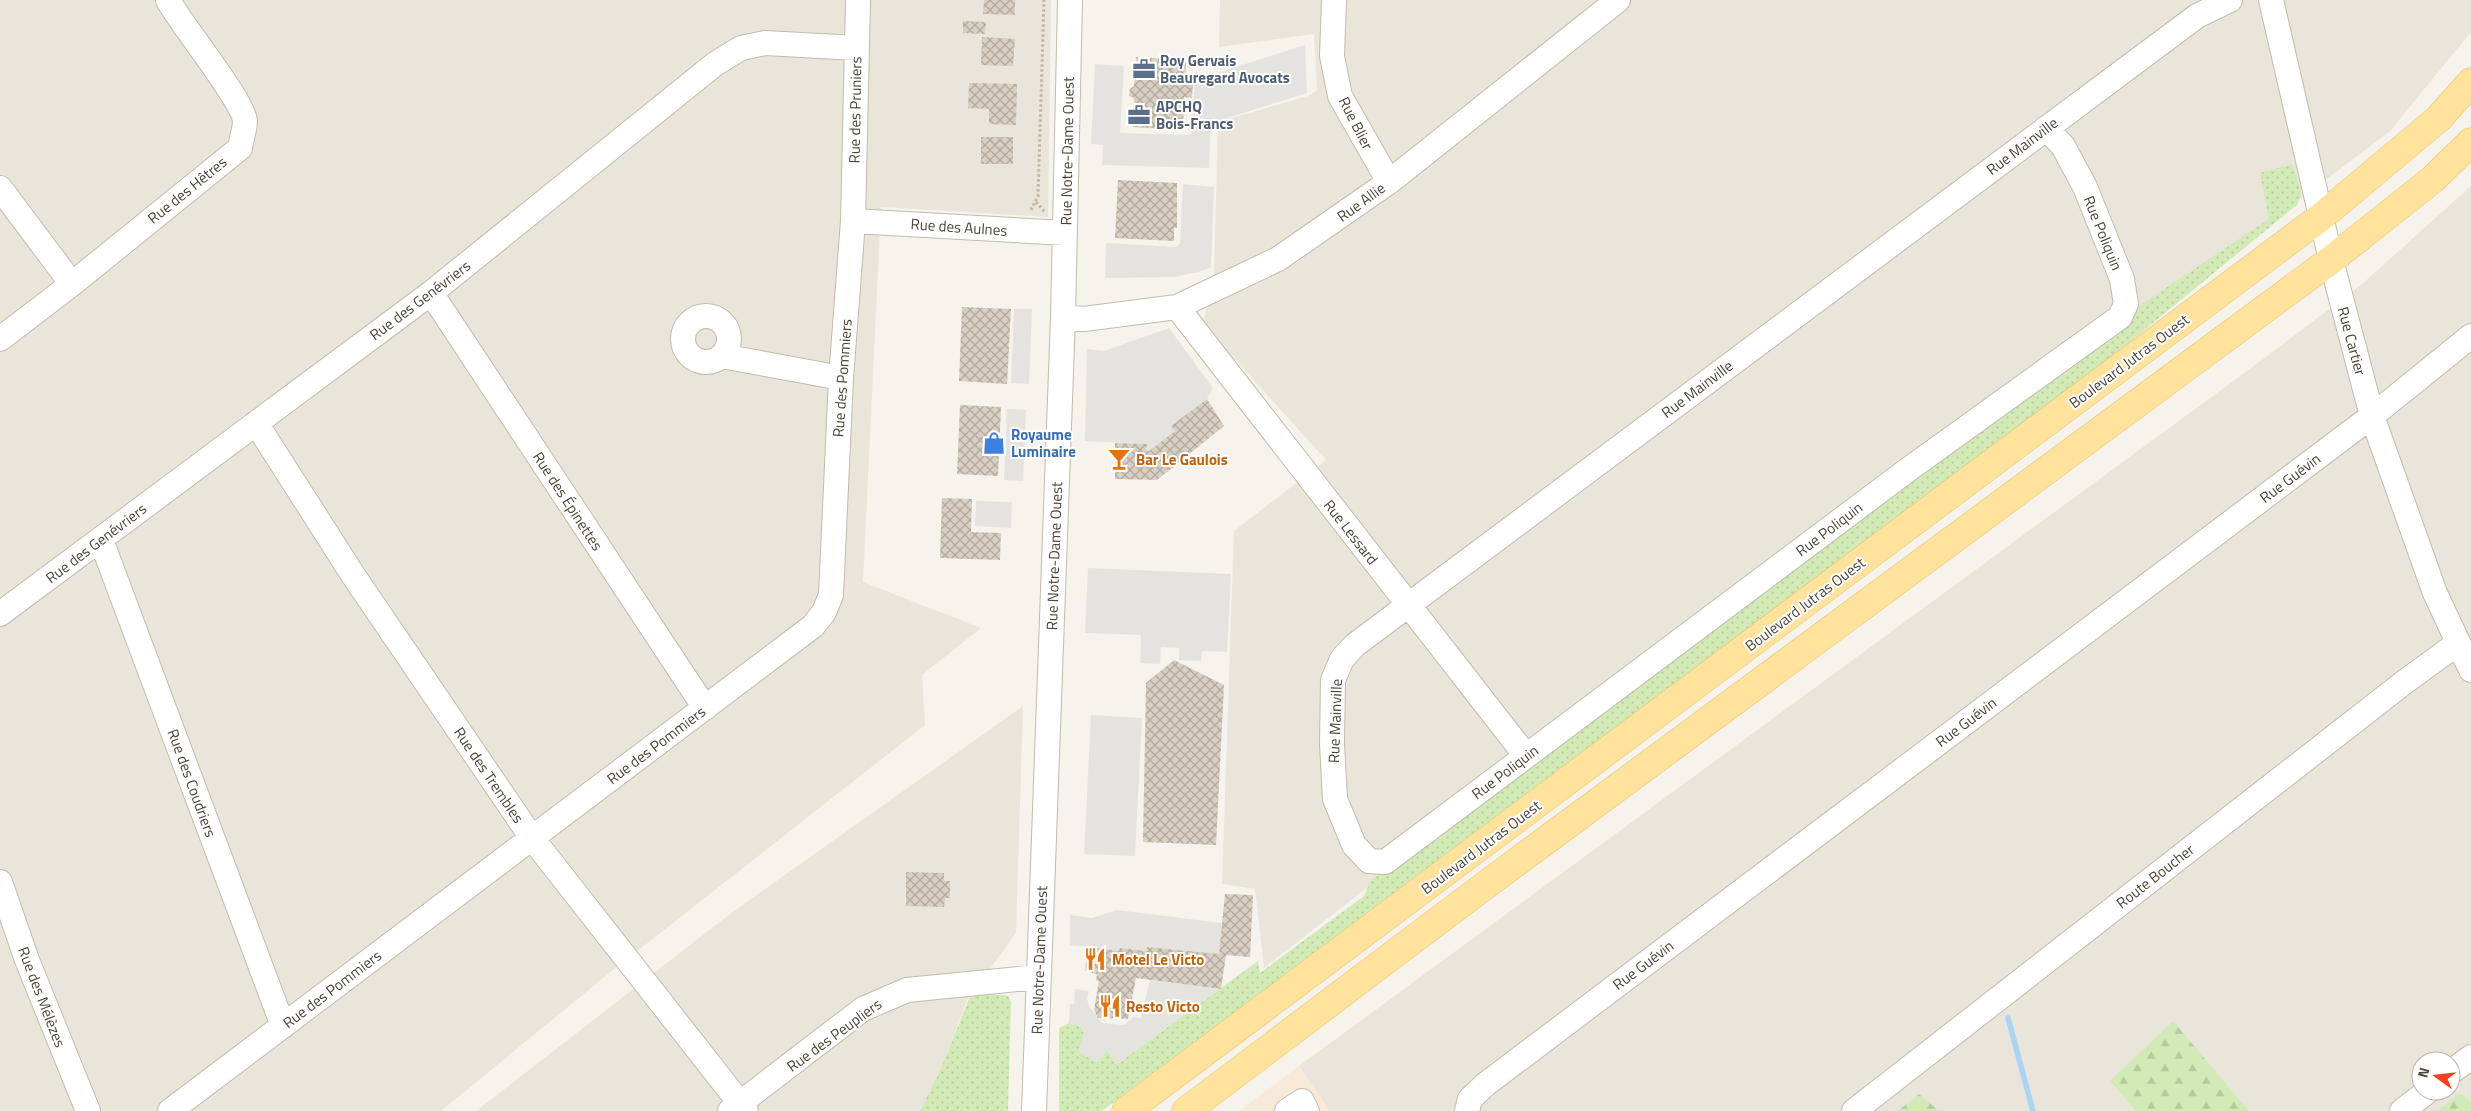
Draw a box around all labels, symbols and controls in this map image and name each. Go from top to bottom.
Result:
place label: Roy Gervais Beauregard Avocats [1160,49,1290,89]
street label: Rue des Pruniers [843,56,867,164]
office icon: Roy Gervais Beauregard Avocats [1131,56,1157,82]
street label: Rue Notre-Dame Ouest [1054,76,1080,226]
street label: Rue Blier [1333,92,1379,154]
place label: APCHQ Bois-Francs [1156,95,1233,135]
office icon: APCHQ Bois-Francs [1126,102,1152,128]
street label: Rue Mainville [1981,111,2063,181]
street label: Rue des Hêtres [142,151,232,229]
street label: Rue Allie [1332,177,1390,227]
street label: Rue Poliquin [2078,192,2128,274]
street label: Rue des Aulnes [910,212,1008,242]
street label: Rue des Genévriers [365,254,475,346]
street label: Rue Cartier [2332,304,2372,378]
street label: Boulevard Jutras Ouest [2064,308,2194,414]
street label: Rue des Pommiers [826,318,858,438]
street label: Rue Mainville [1656,354,1738,424]
place label: Royaume Luminaire [1011,423,1076,463]
shop icon: Royaume Luminaire [981,430,1007,456]
bar icon: Bar Le Gaulois [1106,446,1132,472]
street label: Rue des Épinettes [527,447,609,555]
street label: Rue Guévin [2255,447,2325,509]
place label: Bar Le Gaulois [1136,448,1228,471]
street label: Rue Notre-Dame Ouest [1040,481,1068,631]
street label: Rue Lessard [1318,495,1384,569]
street label: Rue Poliquin [1791,496,1867,562]
street label: Rue des Genévriers [41,497,151,589]
street label: Boulevard Jutras Ouest [1740,551,1870,657]
street label: Rue Mainville [1322,678,1348,764]
street label: Rue Guévin [1931,691,2001,753]
street label: Rue des Pommiers [602,700,710,790]
street label: Rue des Trembles [448,722,530,828]
street label: Rue des Coudriers [162,726,222,840]
street label: Rue Poliquin [1467,739,1543,805]
street label: Boulevard Jutras Ouest [1416,794,1546,900]
street label: Route Boucher [2111,838,2199,914]
street label: Rue Notre-Dame Ouest [1025,885,1053,1035]
street label: Rue Guévin [1608,934,1678,996]
street label: Rue des Mélèzes [12,943,72,1051]
street label: Rue des Pommiers [278,944,386,1034]
restaurant icon: Motel Le Victo [1082,946,1108,972]
place label: Motel Le Victo [1112,948,1204,971]
street label: Rue des Peupliers [782,993,886,1077]
restaurant icon: Resto Victo [1097,993,1123,1019]
place label: Resto Victo [1126,995,1200,1018]
north arrow [2411,1051,2461,1101]
text: N [2412,1065,2434,1080]

